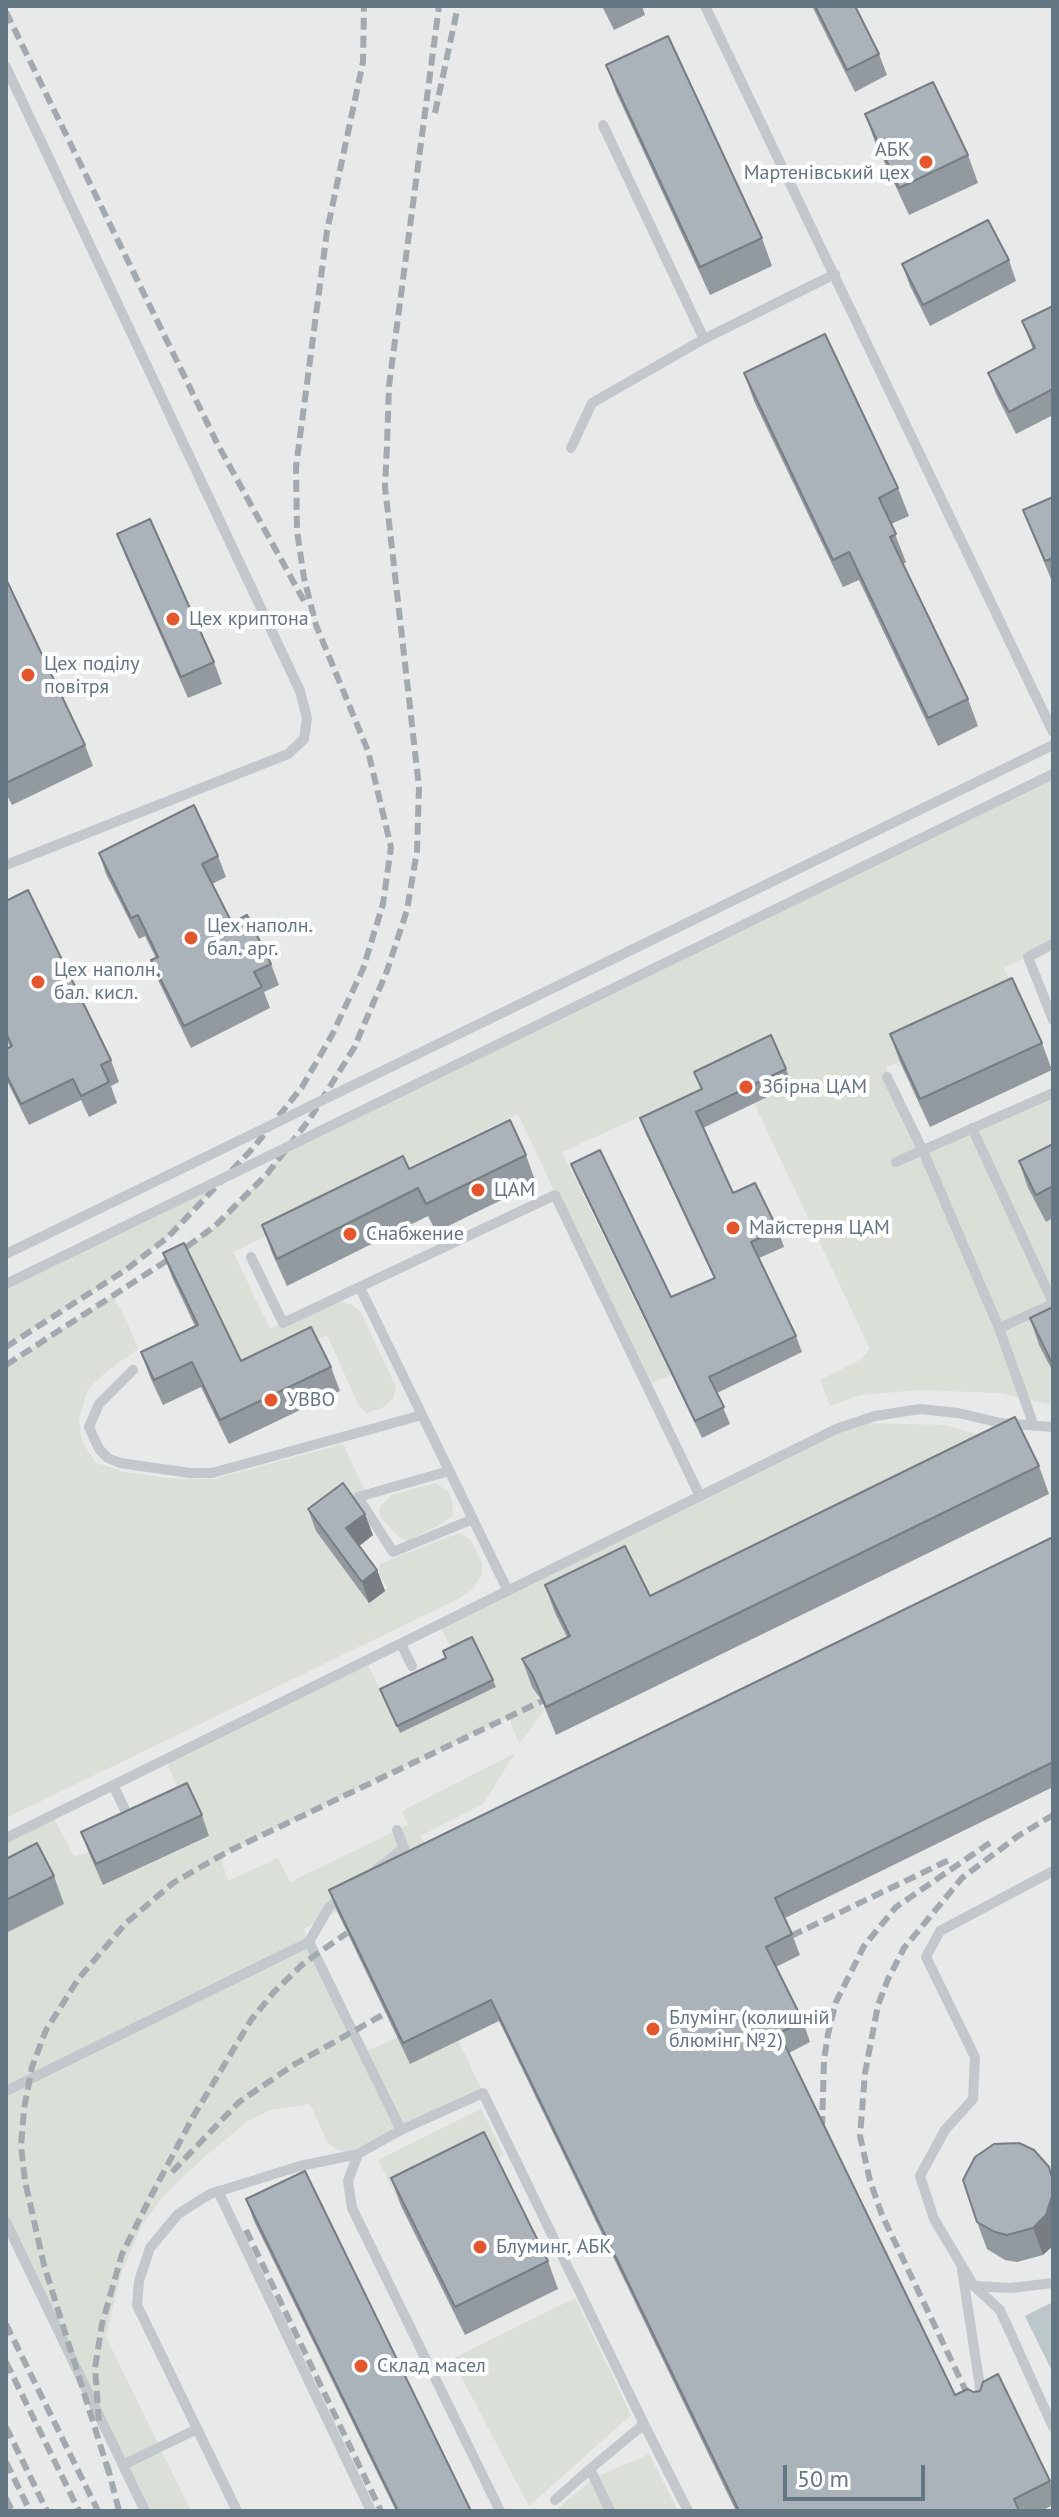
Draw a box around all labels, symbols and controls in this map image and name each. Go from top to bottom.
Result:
place label: АБК Мартенівський цех [744,138,910,185]
marker: АБК Мартенівський цех [917,153,935,171]
place label: Цех криптона [189,607,309,631]
marker: Цех криптона [164,610,182,628]
place label: Цех поділу повітря [44,652,139,699]
marker: Цех поділу повітря [19,666,37,684]
place label: Цех наполн. бал. арг. [207,914,313,961]
marker: Цех наполн. бал. арг. [182,929,200,947]
place label: Цех наполн. бал. кисл. [54,958,160,1005]
marker: Цех наполн. бал. кисл. [29,973,47,991]
place label: Збірна ЦАМ [762,1075,867,1099]
marker: Збірна ЦАМ [737,1078,755,1096]
place label: ЦАМ [494,1178,535,1202]
marker: ЦАМ [469,1181,487,1199]
place label: Майстерня ЦАМ [749,1216,890,1240]
marker: Майстерня ЦАМ [724,1219,742,1237]
place label: Снабжение [366,1222,464,1246]
marker: Снабжение [341,1225,359,1243]
place label: УВВО [287,1388,335,1412]
marker: УВВО [262,1391,280,1409]
place label: Блумінг (колишній блюмінг №2) [669,2006,829,2053]
marker: Блумінг (колишній блюмінг №2) [644,2020,662,2038]
place label: Блуминг, АБК [496,2235,612,2259]
marker: Блуминг, АБК [471,2238,489,2256]
place label: Склад масел [377,2354,486,2378]
marker: Склад масел [352,2357,370,2375]
scale bar [787,2449,929,2499]
text: 50 m [797,2463,849,2494]

